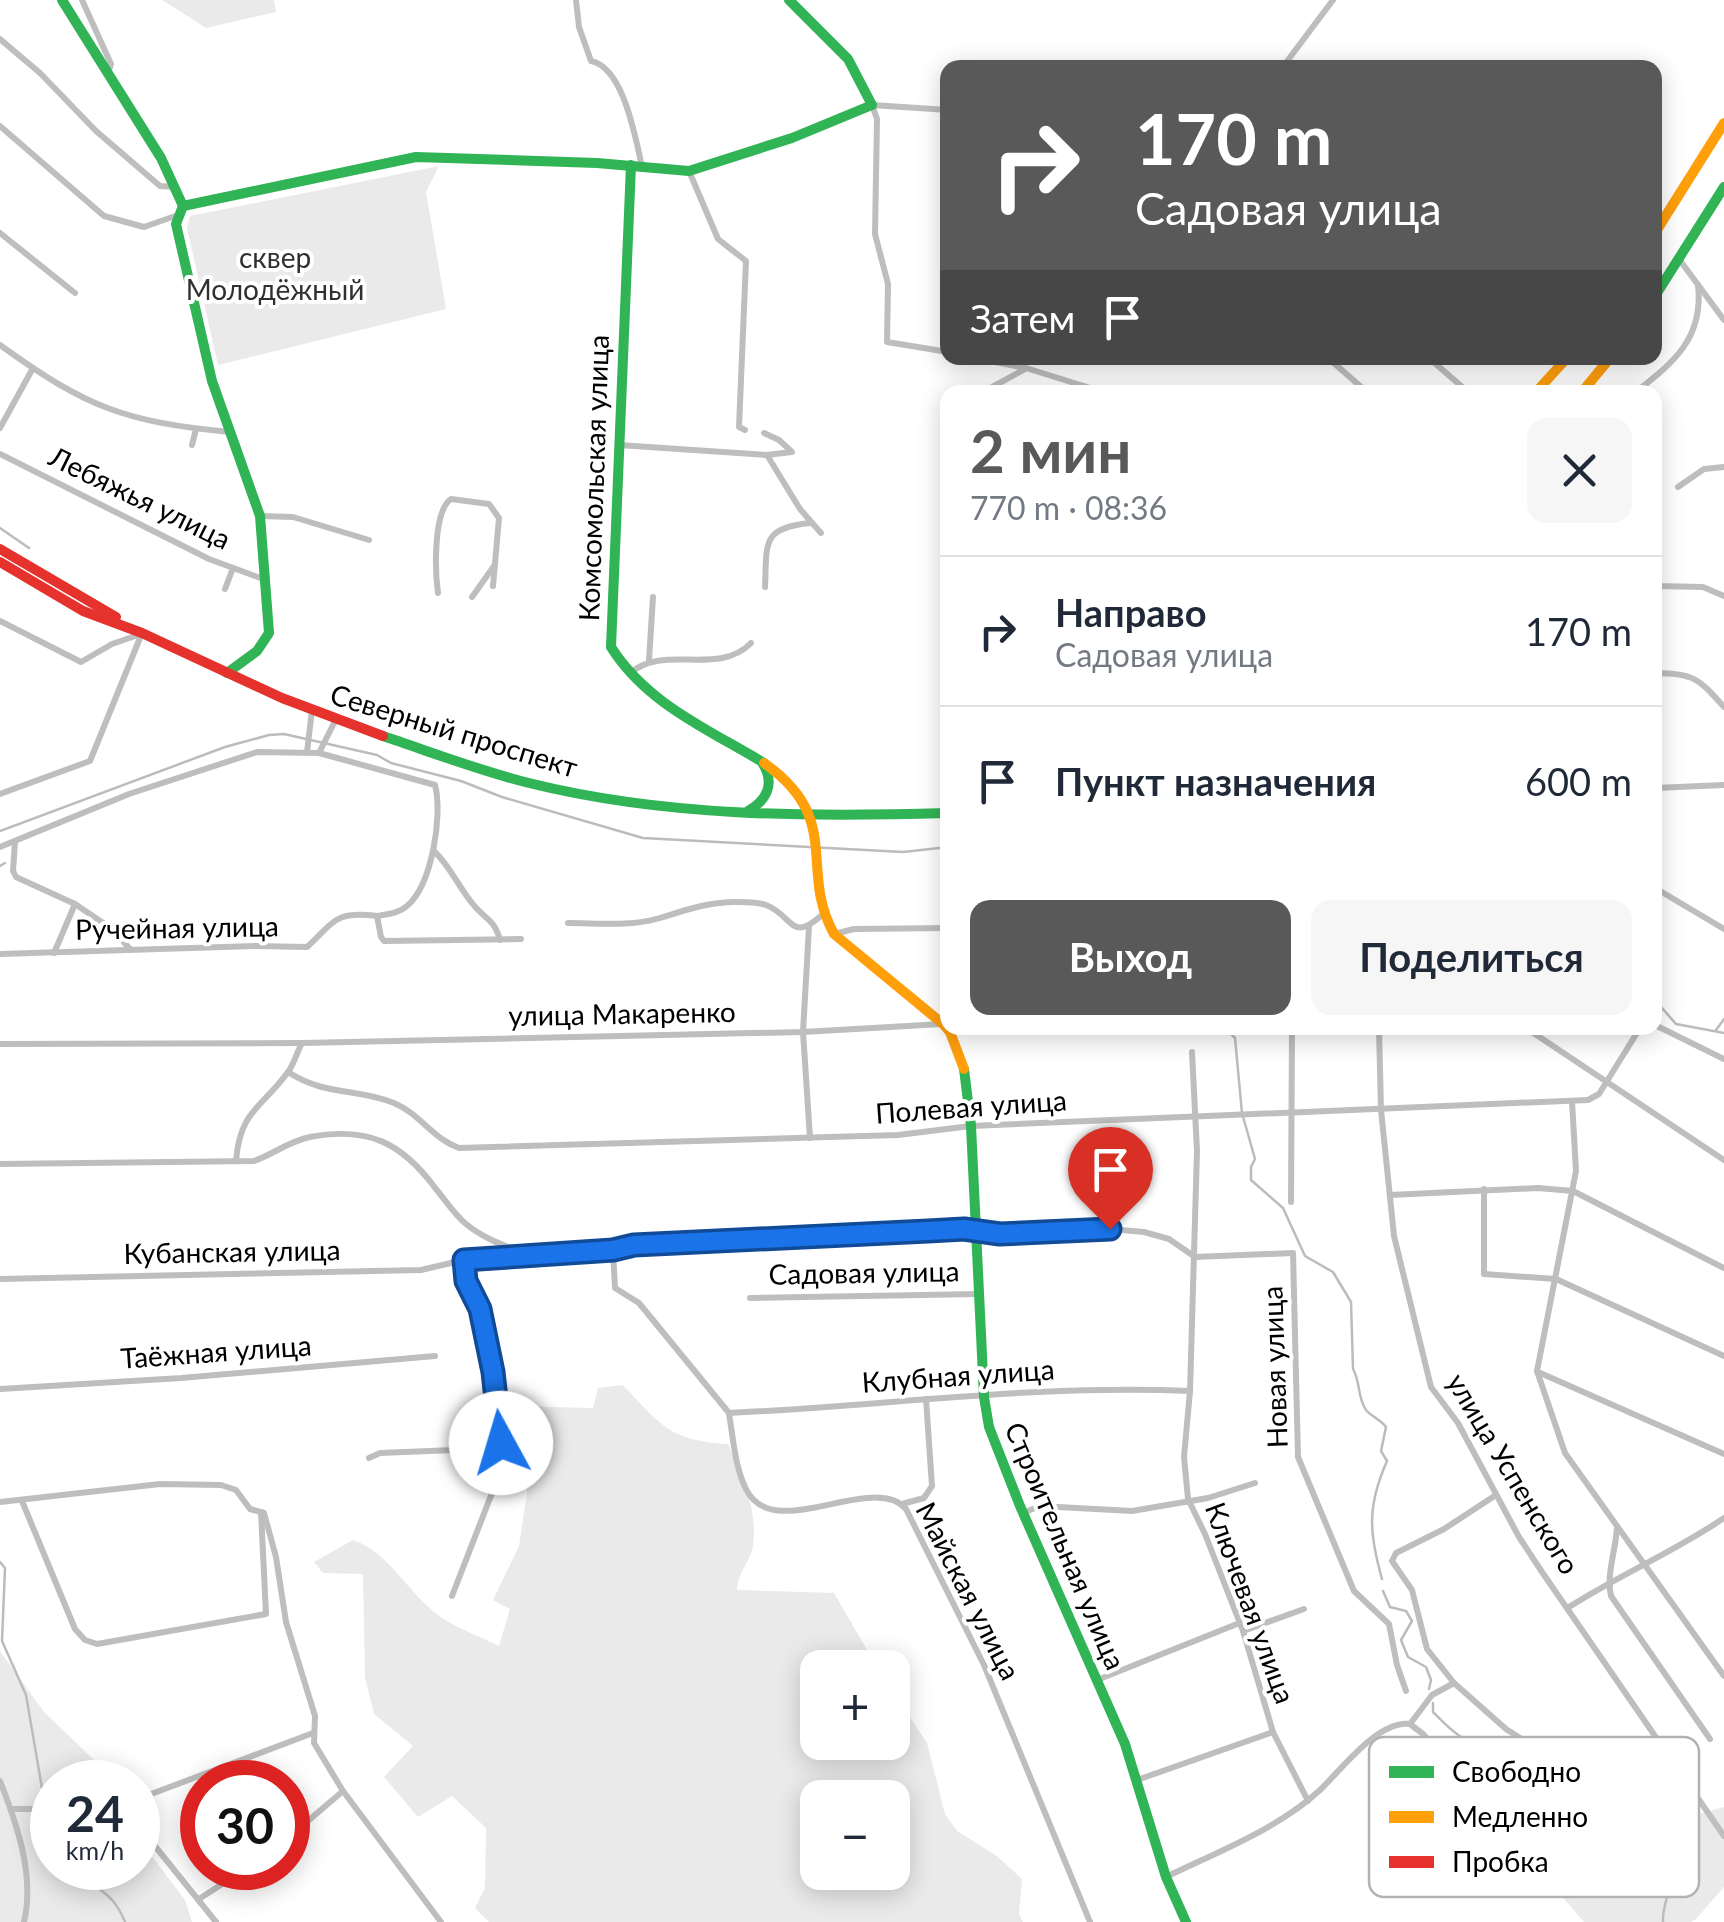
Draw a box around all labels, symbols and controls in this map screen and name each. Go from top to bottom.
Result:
text: 170 m [1135,96,1332,180]
icon: right [970,100,1100,230]
text: Садовая улица [1135,181,1442,235]
park label: сквер Молодёжный [186,240,364,306]
icon: arrive [1095,290,1150,345]
text: Затем [970,295,1075,341]
street label: Комсомольская улица [571,334,615,622]
text: 2 мин [970,414,1132,486]
button: close [1527,418,1632,523]
street label: Лебяжья улица [43,438,237,556]
text: 770 m · 08:36 [970,488,1167,527]
text: Направо [1055,589,1207,635]
icon: right [970,604,1025,659]
text: 170 m [1525,608,1632,654]
text: Садовая улица [1055,635,1273,674]
street label: Северный проспект [327,676,582,784]
icon: arrive [970,754,1025,809]
text: Пункт назначения [1055,758,1376,804]
text: 600 m [1525,758,1632,804]
button: Выход [970,900,1291,1015]
button: Поделиться [1311,900,1632,1015]
street label: Ручейная улица [75,908,279,946]
street label: улица Макаренко [508,994,736,1032]
street label: Полевая улица [874,1082,1068,1130]
pin [1068,1127,1153,1230]
icon: arrive [1083,1142,1138,1197]
street label: Кубанская улица [123,1232,341,1270]
street label: Садовая улица [768,1253,960,1291]
street label: Новая улица [1254,1285,1294,1449]
street label: Таёжная улица [119,1327,312,1375]
street label: Клубная улица [860,1351,1055,1399]
street label: улица Успенского [1441,1367,1587,1580]
position arrow [449,1391,553,1495]
street label: Строительная улица [998,1417,1133,1674]
street label: Майская улица [910,1496,1028,1685]
street label: Ключевая улица [1199,1497,1303,1708]
map controls [800,1650,910,1890]
button: + [800,1650,910,1760]
legend [1369,1737,1699,1897]
text: Свободно [1452,1754,1581,1788]
speed limit sign: 30 [180,1760,310,1890]
button: − [800,1780,910,1890]
text: 24 [66,1783,124,1843]
text: Медленно [1452,1799,1588,1833]
text: km/h [66,1835,124,1865]
text: Пробка [1452,1844,1549,1878]

